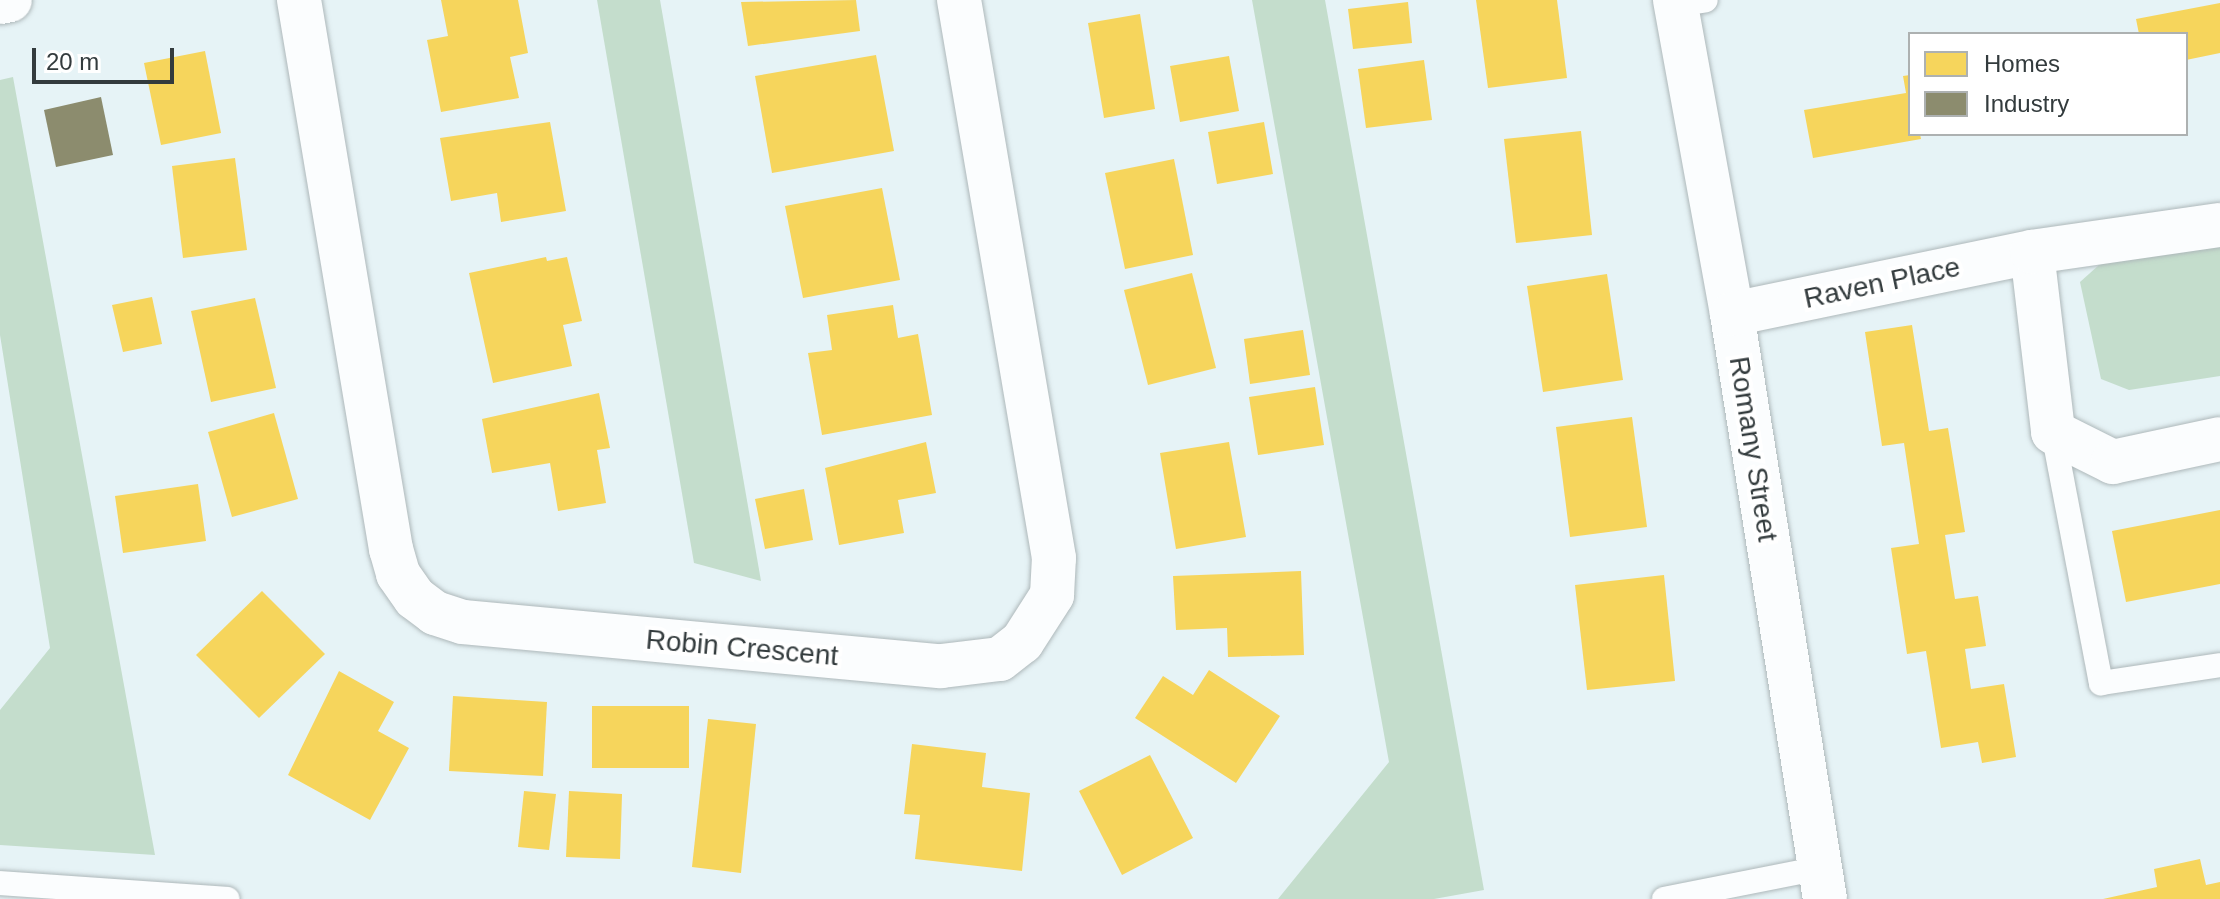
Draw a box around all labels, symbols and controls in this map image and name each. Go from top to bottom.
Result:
scale bar [36,32,178,82]
legend [1908,32,2188,136]
text: 20 m [46,48,99,75]
text: Homes [1984,50,2060,77]
text: Industry [1984,90,2069,117]
street label: Raven Place [1801,250,1963,316]
street label: Romany Street [1722,354,1784,544]
street label: Robin Crescent [644,623,840,673]

